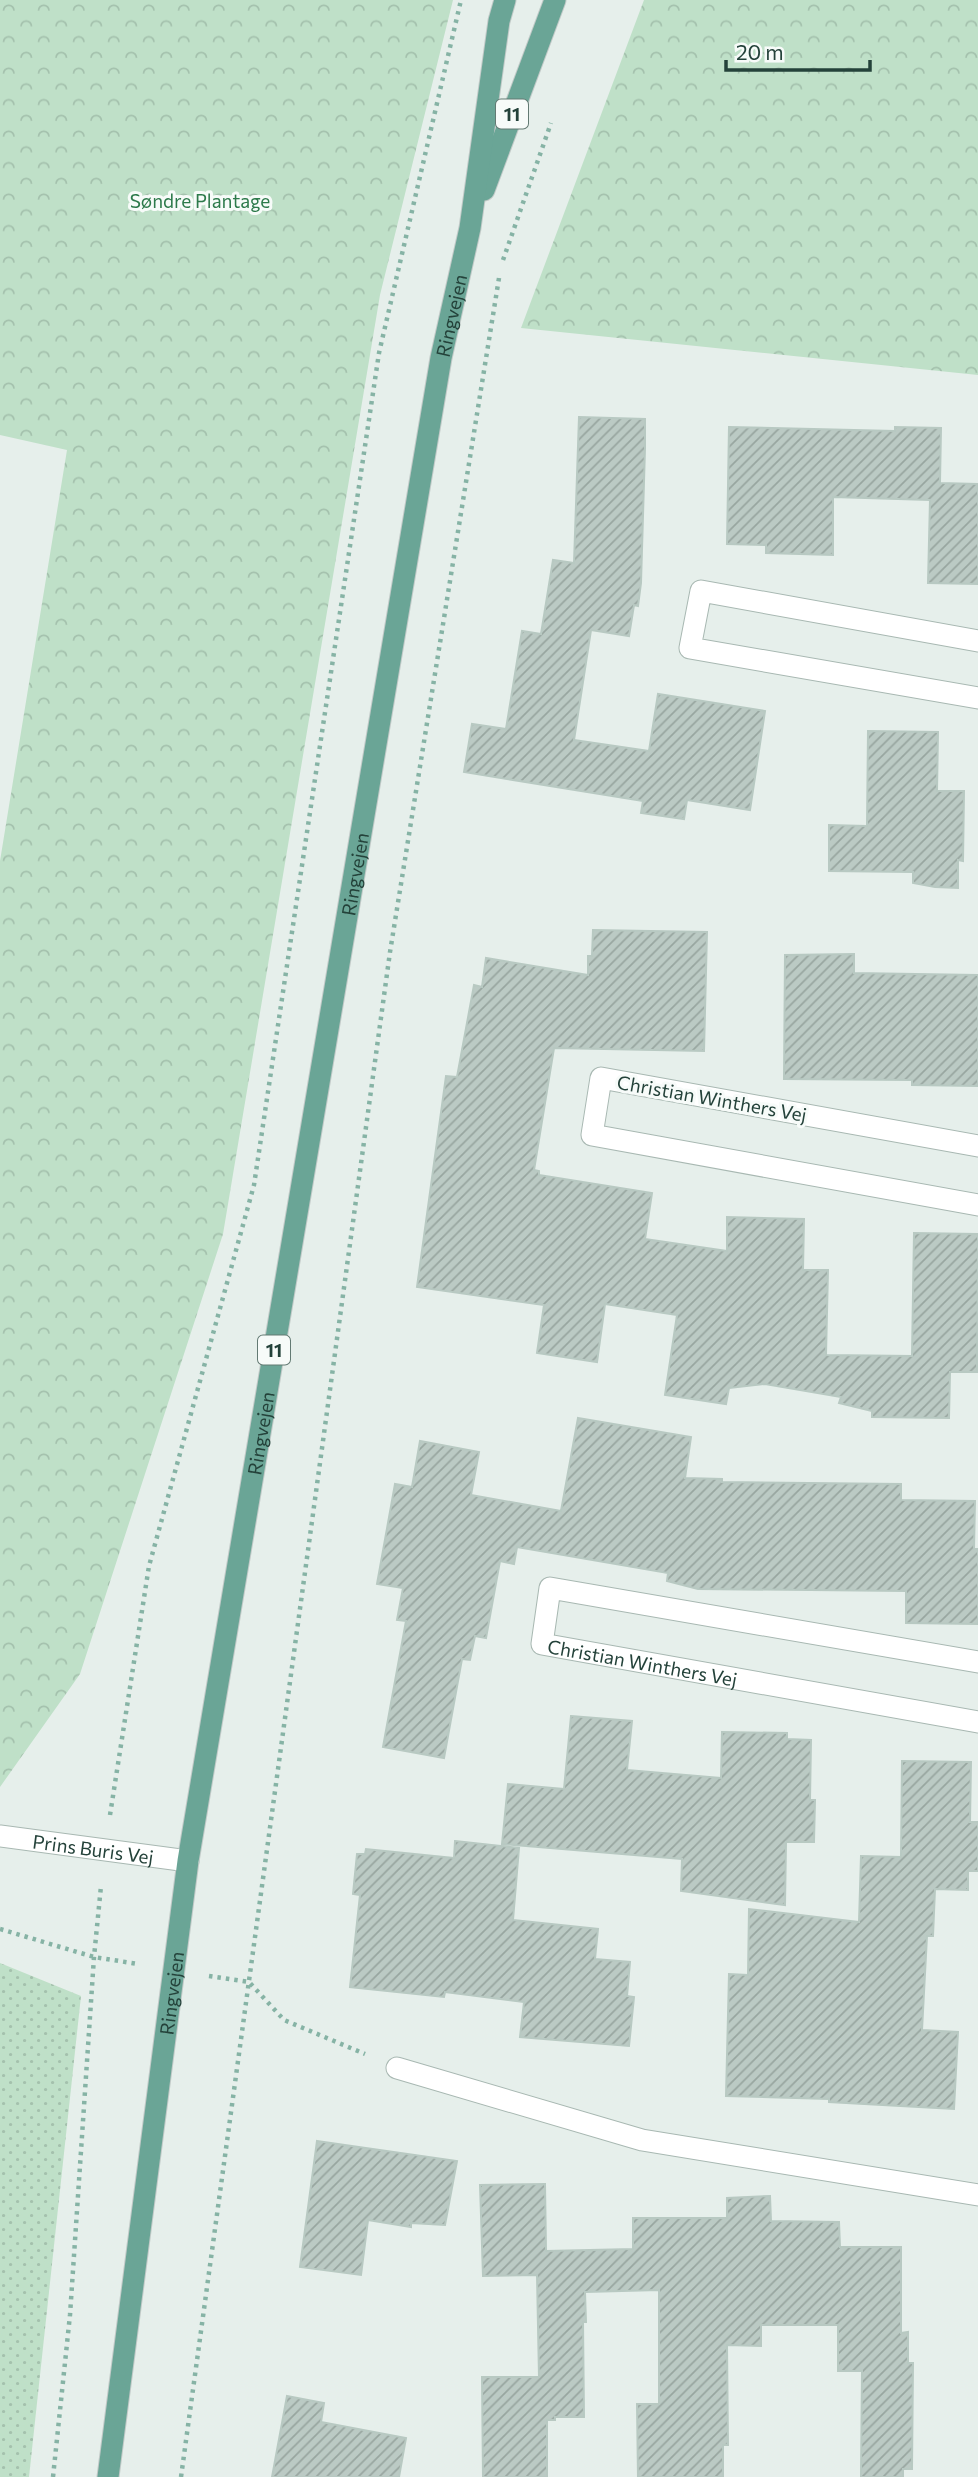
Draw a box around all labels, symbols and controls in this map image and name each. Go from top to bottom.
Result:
scale bar [726,28,870,72]
text: 20 m [736,39,784,64]
road number: 11 [496,100,528,128]
park label: Søndre Plantage [130,189,270,212]
street label: Ringvejen [430,272,471,359]
street label: Ringvejen [336,831,372,917]
street label: Christian Winthers Vej [615,1070,809,1126]
road number: 11 [258,1336,290,1364]
street label: Ringvejen [242,1390,278,1477]
street label: Christian Winthers Vej [546,1634,739,1690]
street label: Prins Buris Vej [31,1829,155,1868]
street label: Ringvejen [154,1950,188,2036]

